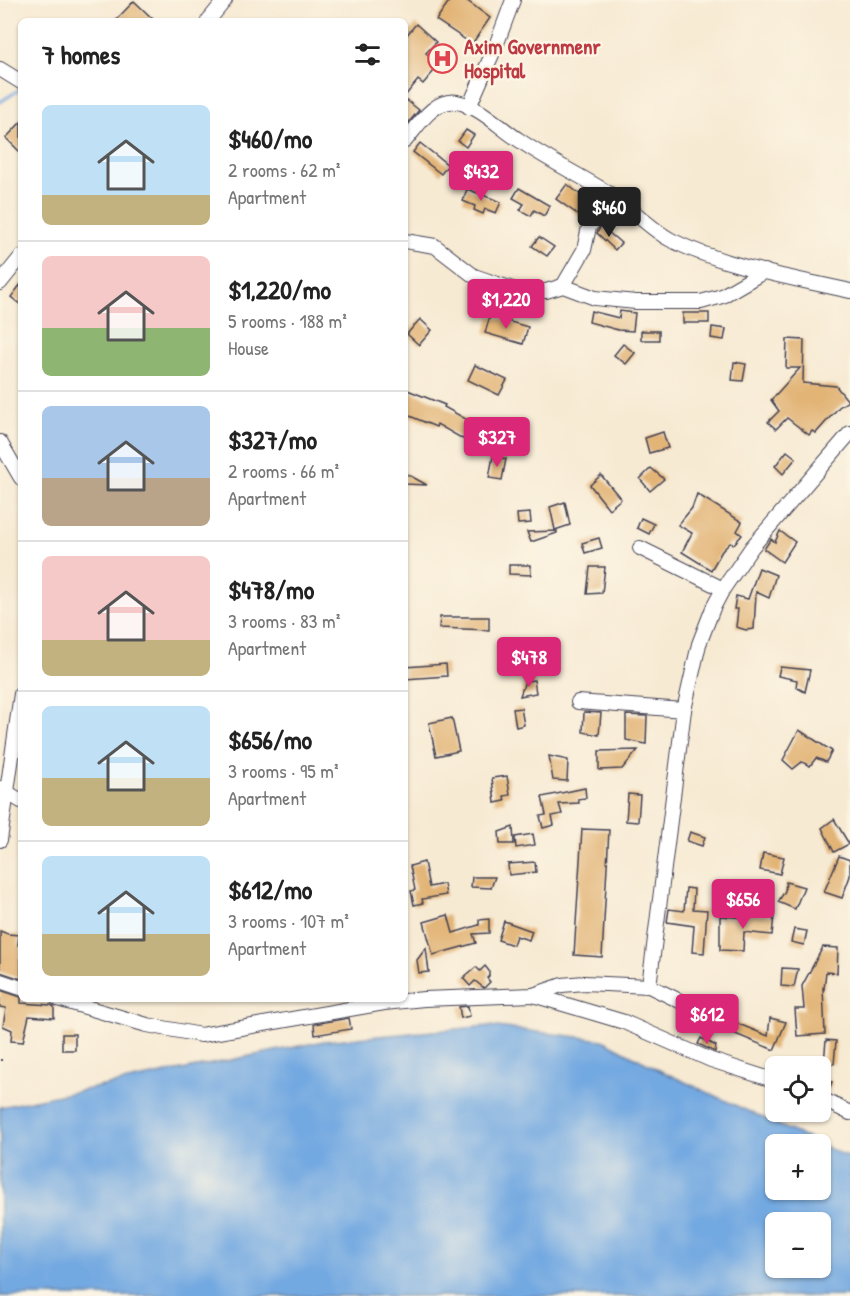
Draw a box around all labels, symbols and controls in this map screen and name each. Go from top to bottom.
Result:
place label: Axim Governmenr Hospital [464,32,601,86]
text: 7 homes [42,37,120,72]
icon: filters [351,38,384,71]
hospital icon: Axim Governmenr Hospital [427,42,459,74]
text: $460/mo [228,121,312,156]
icon: home [90,129,162,201]
pin: $432 [445,151,517,202]
text: 2 rooms · 62 m² [228,156,340,183]
text: $432 [463,157,499,184]
text: Apartment [228,183,306,210]
pin: $460 [573,187,645,238]
text: $460 [592,193,626,220]
text: $1,220/mo [228,272,331,307]
pin: $1,220 [457,279,555,330]
icon: home [90,280,162,352]
text: $1,220 [481,285,531,312]
text: 5 rooms · 188 m² [228,307,347,334]
text: House [228,334,269,361]
pin: $327 [461,417,533,468]
text: $327/mo [228,422,317,457]
text: $327 [478,423,516,450]
icon: home [90,430,162,502]
text: 2 rooms · 66 m² [228,457,339,484]
text: Apartment [228,484,306,511]
text: $478/mo [228,572,314,607]
icon: home [90,580,162,652]
text: 3 rooms · 83 m² [228,607,340,634]
text: Apartment [228,634,306,661]
pin: $478 [493,637,565,688]
text: $478 [511,643,547,670]
text: $656/mo [228,722,312,757]
icon: home [90,730,162,802]
text: 3 rooms · 95 m² [228,757,338,784]
text: Apartment [228,784,306,811]
text: $612/mo [228,872,312,907]
pin: $656 [707,879,779,930]
icon: home [90,880,162,952]
text: $656 [726,885,760,912]
text: 3 rooms · 107 m² [228,907,349,934]
text: Apartment [228,934,306,961]
pin: $612 [671,994,743,1045]
text: $612 [690,1000,724,1027]
map controls [765,1056,831,1278]
button: locate [765,1056,831,1122]
button: + [765,1134,831,1200]
button: − [765,1212,831,1278]

